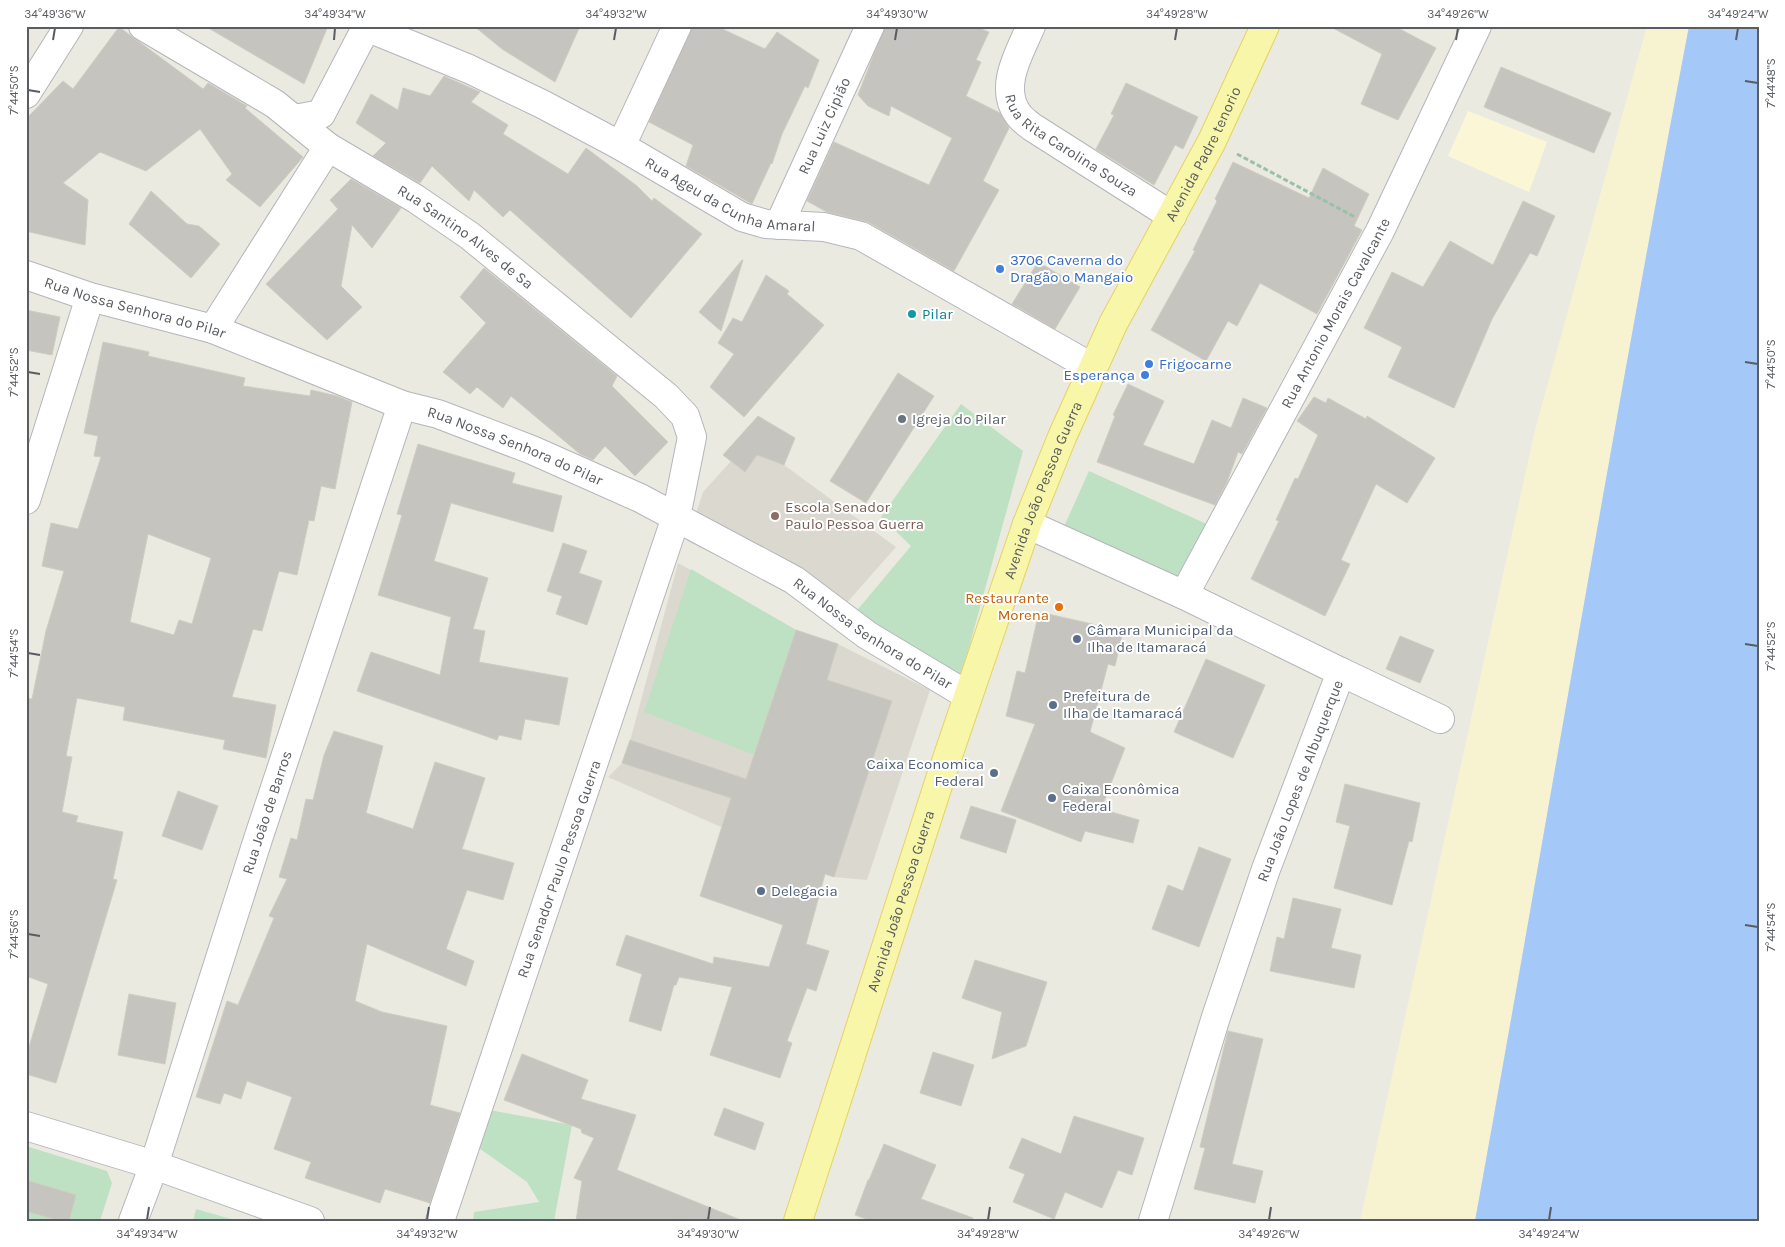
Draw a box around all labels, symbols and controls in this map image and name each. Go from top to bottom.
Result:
text: 34°49'36"W [24,7,86,21]
text: 34°49'34"W [304,7,366,21]
text: 34°49'32"W [585,7,647,21]
text: 34°49'30"W [866,7,928,21]
text: 34°49'28"W [1146,7,1208,21]
text: 34°49'26"W [1427,7,1489,21]
text: 34°49'24"W [1707,7,1769,21]
text: 7°44'48"S [1764,58,1778,108]
text: 7°44'50"S [7,65,21,115]
street label: Rua Luiz Cipião [794,74,854,177]
street label: Avenida Padre tenorio [1161,84,1245,224]
street label: Rua Rita Carolina Souza [1001,92,1141,201]
street label: Rua Ageu da Cunha Amaral [642,153,816,236]
street label: Rua Santino Alves de Sa [394,181,537,293]
street label: Rua Antonio Morais Cavalcante [1277,215,1394,411]
place label: 3706 Caverna do Dragão o Mangaio [1010,251,1133,286]
marker: 3706 Caverna do Dragão o Mangaio [994,263,1006,275]
street label: Rua Nossa Senhora do Pilar [42,273,229,342]
place label: Pilar [922,305,953,323]
marker: Pilar [906,308,918,320]
text: 7°44'50"S [1764,339,1778,389]
text: 7°44'52"S [7,347,21,397]
place label: Frigocarne [1159,355,1232,373]
marker: Frigocarne [1143,358,1155,370]
place label: Esperança [1063,366,1135,384]
marker: Esperança [1139,369,1151,381]
street label: Avenida João Pessoa Guerra [1000,398,1086,581]
street label: Rua Nossa Senhora do Pilar [426,403,606,490]
place label: Igreja do Pilar [912,410,1006,428]
marker: Igreja do Pilar [896,413,908,425]
place label: Escola Senador Paulo Pessoa Guerra [785,498,924,533]
marker: Escola Senador Paulo Pessoa Guerra [769,510,781,522]
street label: Rua Nossa Senhora do Pilar [789,573,956,693]
place label: Restaurante Morena [965,589,1049,624]
marker: Restaurante Morena [1053,601,1065,613]
place label: Câmara Municipal da Ilha de Itamaracá [1087,621,1233,656]
text: 7°44'52"S [1764,621,1778,671]
text: 7°44'54"S [7,628,21,678]
marker: Câmara Municipal da Ilha de Itamaracá [1071,633,1083,645]
street label: Rua João Lopes de Albuquerque [1253,677,1347,885]
place label: Prefeitura de Ilha de Itamaracá [1063,687,1183,722]
marker: Prefeitura de Ilha de Itamaracá [1047,699,1059,711]
street label: Rua João de Barros [238,748,296,877]
place label: Caixa Economica Federal [866,755,984,790]
street label: Rua Senador Paulo Pessoa Guerra [513,758,605,980]
marker: Caixa Economica Federal [988,767,1000,779]
place label: Caixa Econômica Federal [1062,780,1180,815]
marker: Caixa Econômica Federal [1046,792,1058,804]
street label: Avenida João Pessoa Guerra [863,808,938,994]
place label: Delegacia [771,882,838,900]
marker: Delegacia [755,885,767,897]
text: 7°44'54"S [1764,902,1778,952]
text: 7°44'56"S [7,909,21,959]
text: 34°49'34"W [116,1227,178,1241]
text: 34°49'32"W [396,1227,458,1241]
text: 34°49'30"W [677,1227,739,1241]
text: 34°49'28"W [957,1227,1019,1241]
text: 34°49'26"W [1238,1227,1300,1241]
text: 34°49'24"W [1518,1227,1580,1241]

